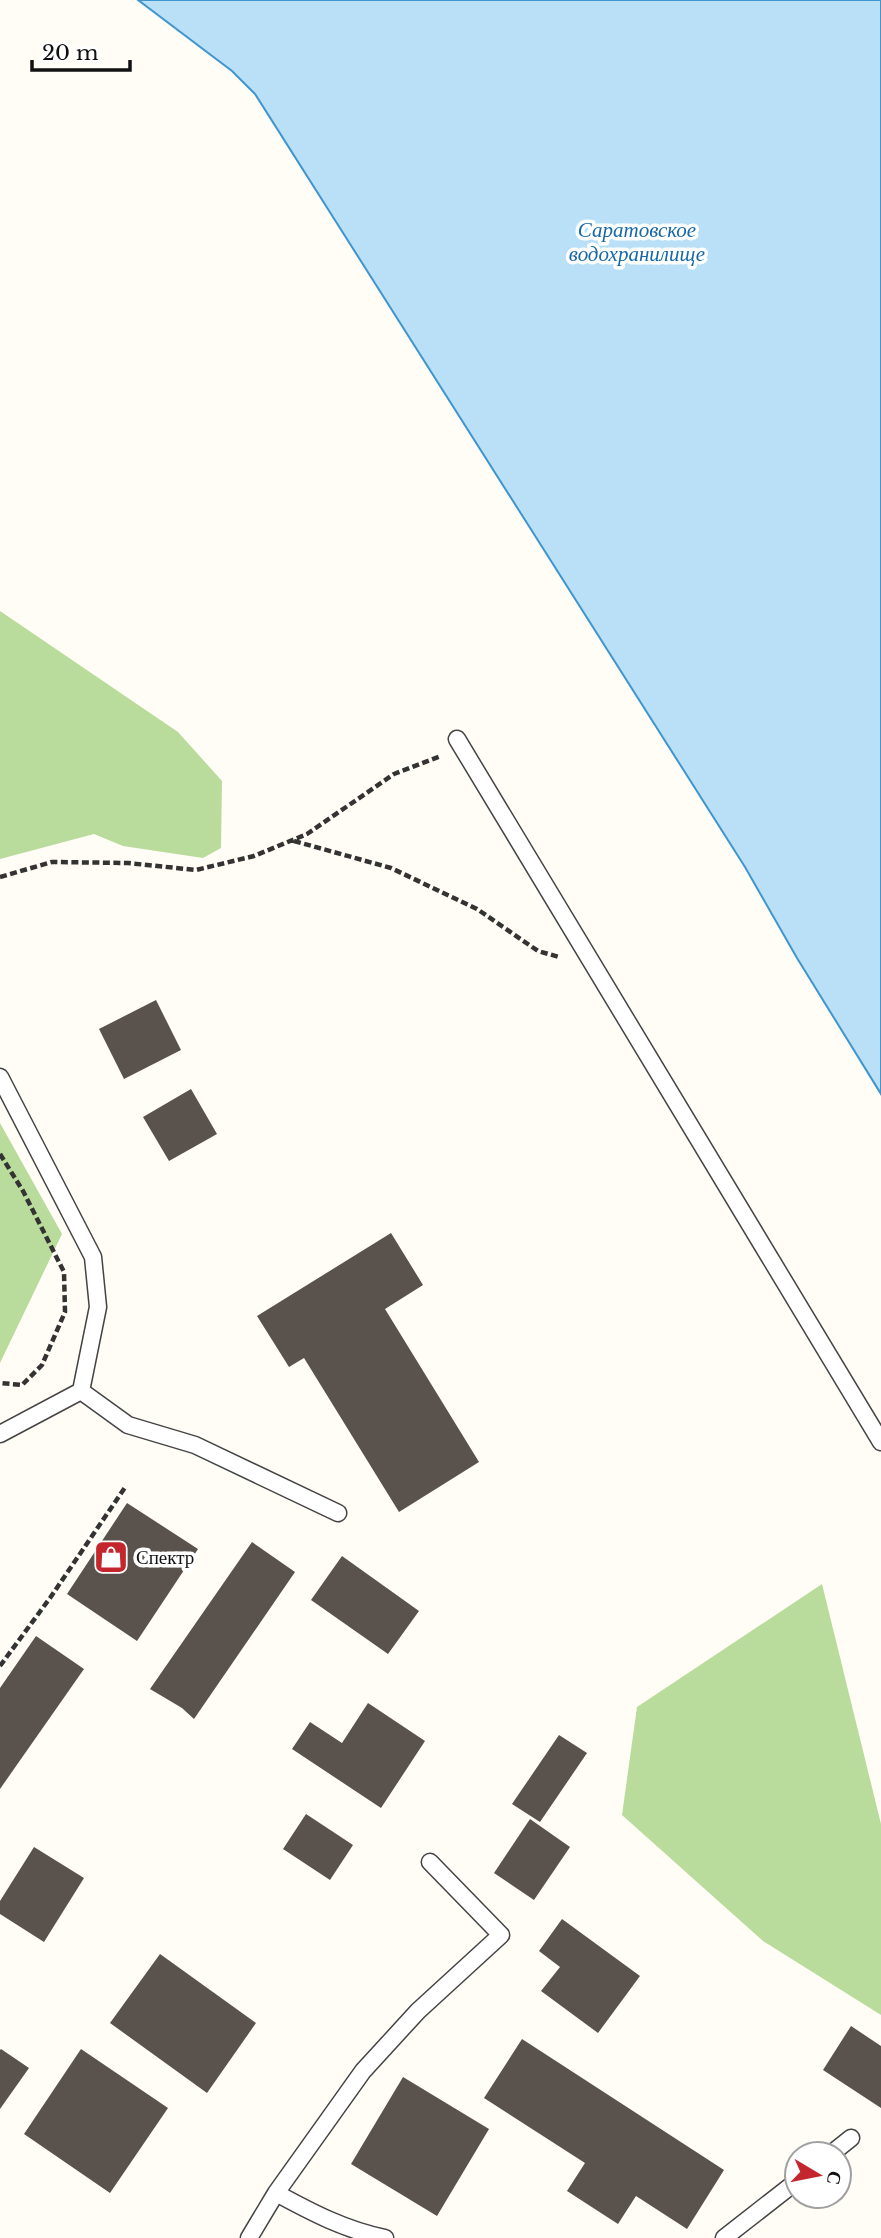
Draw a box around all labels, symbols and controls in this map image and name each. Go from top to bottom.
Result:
scale bar [32,28,130,72]
text: 20 m [42,40,99,66]
water label: Саратовское водохранилище [569,217,705,267]
shop icon: Спектр [92,1538,130,1576]
place label: Спектр [136,1546,194,1569]
north arrow [783,2140,853,2210]
text: С [822,2169,847,2187]

